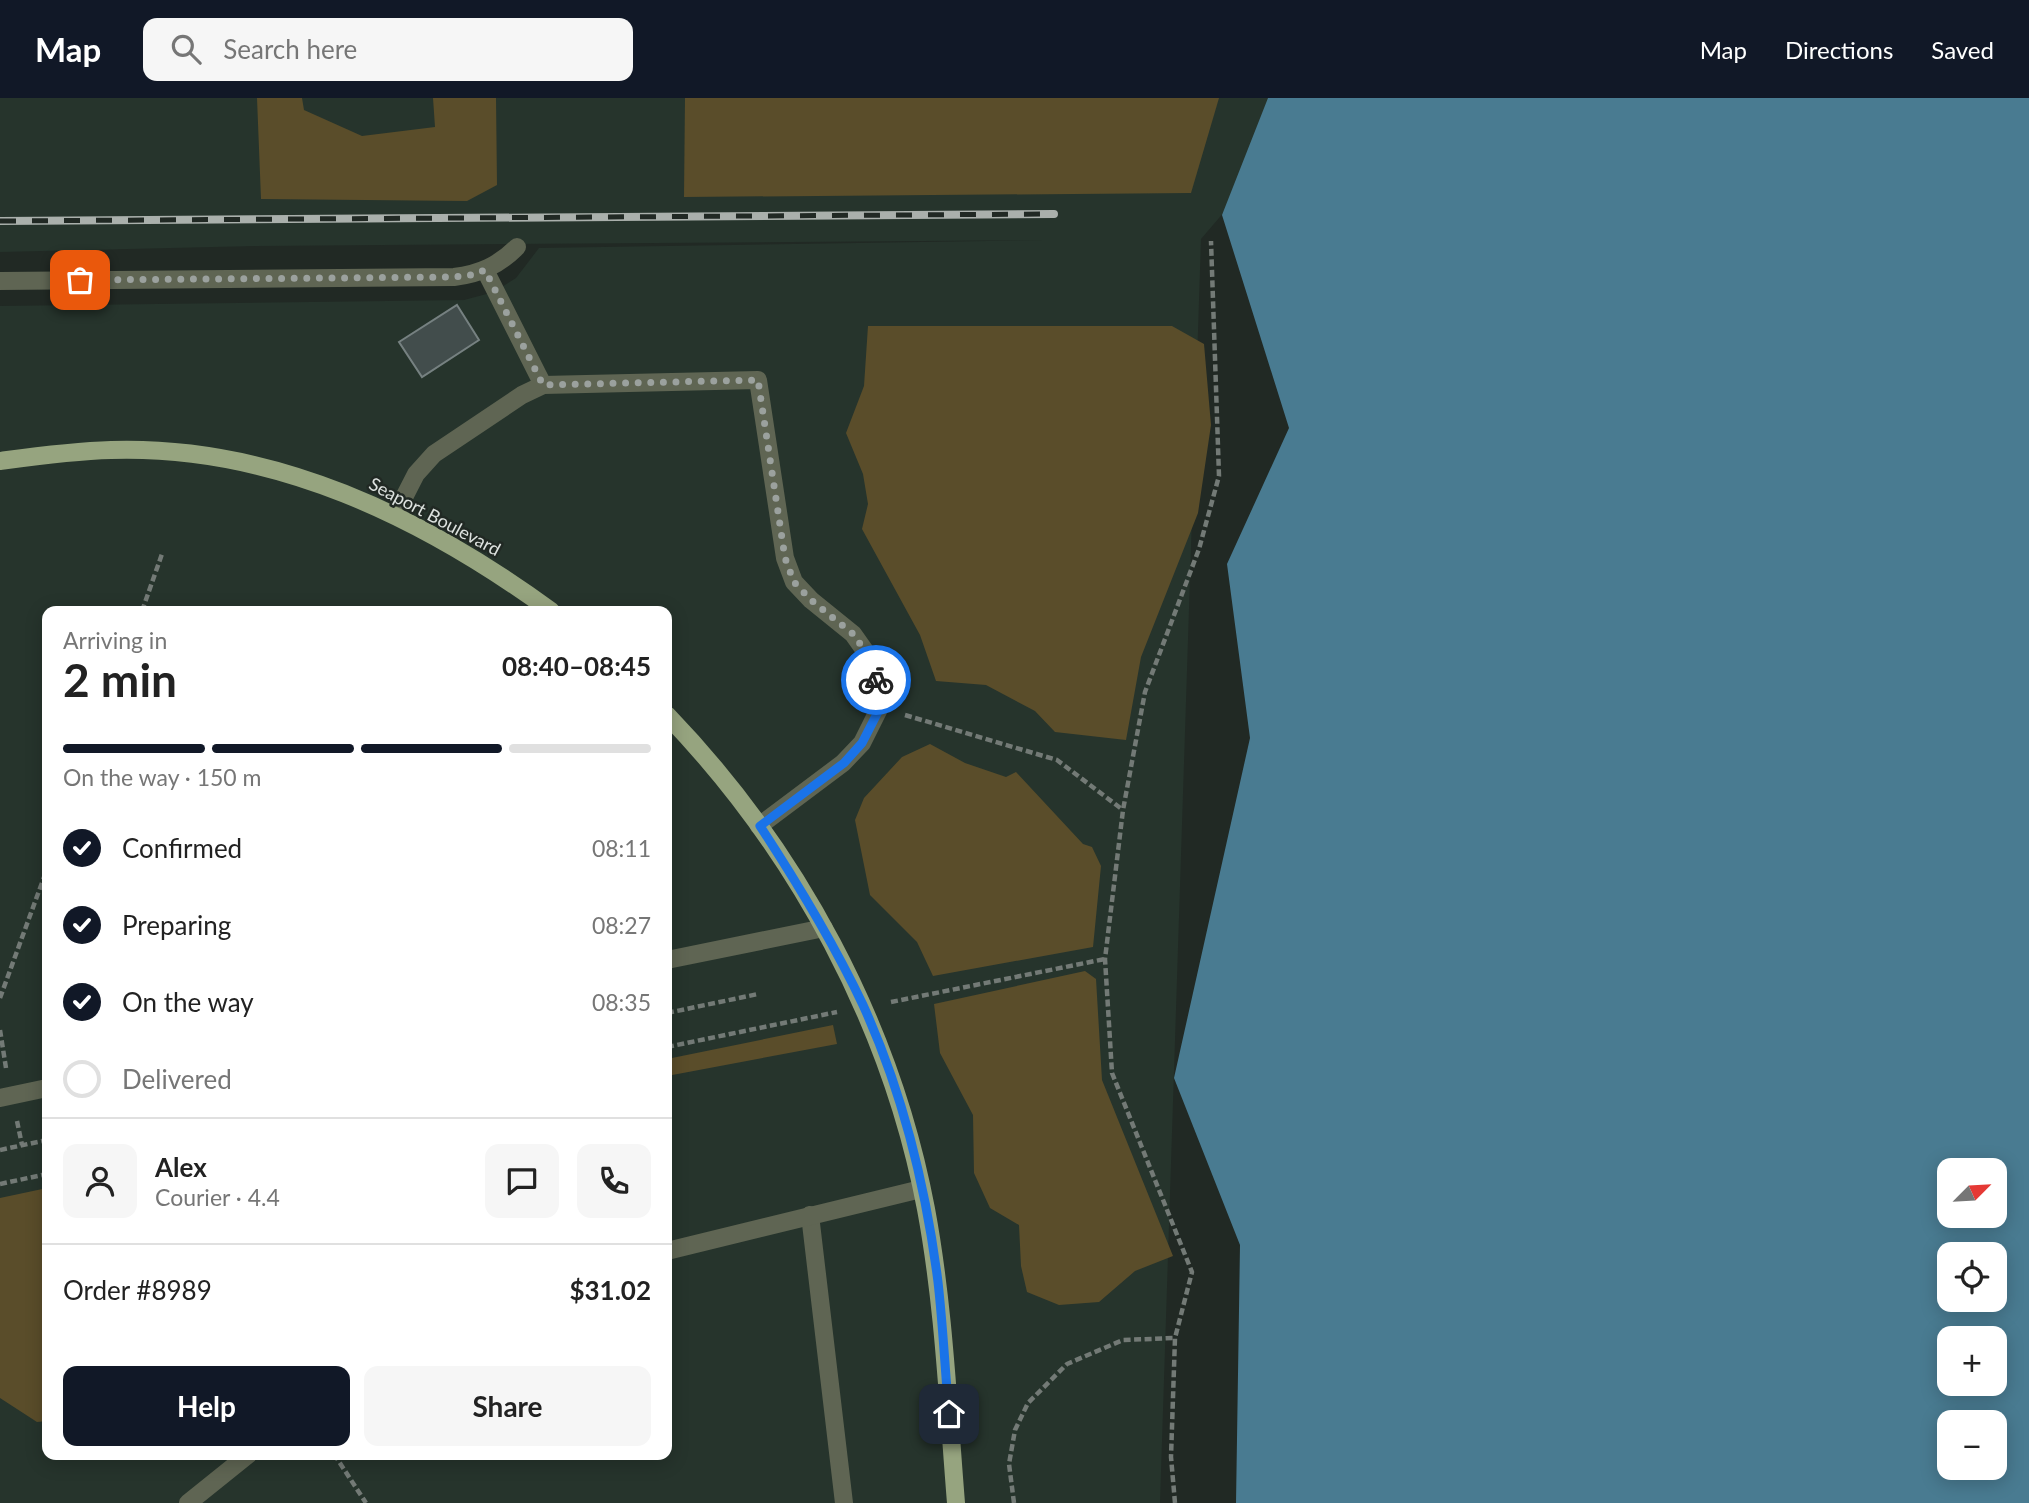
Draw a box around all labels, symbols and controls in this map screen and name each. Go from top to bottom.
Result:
search box [143,18,633,81]
text: Map [35,29,101,69]
icon: search [167,30,205,68]
text: Search here [223,33,357,65]
text: Map [1700,35,1747,64]
text: Directions [1785,35,1893,64]
text: Saved [1931,35,1994,64]
pin [50,250,110,310]
icon: bag [61,261,99,299]
street label: Seaport Boulevard [366,472,504,560]
text: Arriving in [63,626,167,654]
courier [841,645,911,715]
text: 08:40–08:45 [502,650,651,682]
text: 2 min [63,652,177,707]
icon: bike [857,661,895,699]
text: On the way · 150 m [63,763,262,791]
icon: check [63,829,101,867]
text: Confirmed [122,832,242,864]
text: 08:11 [592,834,651,862]
icon: check [63,906,101,944]
text: Preparing [122,909,231,941]
text: 08:27 [592,911,651,939]
icon: check [63,983,101,1021]
text: On the way [122,986,254,1018]
text: 08:35 [592,988,651,1016]
text: Delivered [122,1063,232,1095]
button: person [63,1144,137,1218]
button: chat [485,1144,559,1218]
button: phone [577,1144,651,1218]
text: Alex [155,1151,207,1183]
north arrow [1937,1158,2007,1228]
map controls [1937,1158,2007,1480]
text: Courier · 4.4 [155,1183,280,1211]
button: locate [1937,1242,2007,1312]
text: Order #8989 [63,1274,212,1306]
text: $31.02 [569,1274,651,1306]
button: + [1937,1326,2007,1396]
button: Help [63,1366,350,1446]
button: Share [364,1366,651,1446]
pin [919,1384,979,1444]
icon: home [930,1395,968,1433]
button: − [1937,1410,2007,1480]

